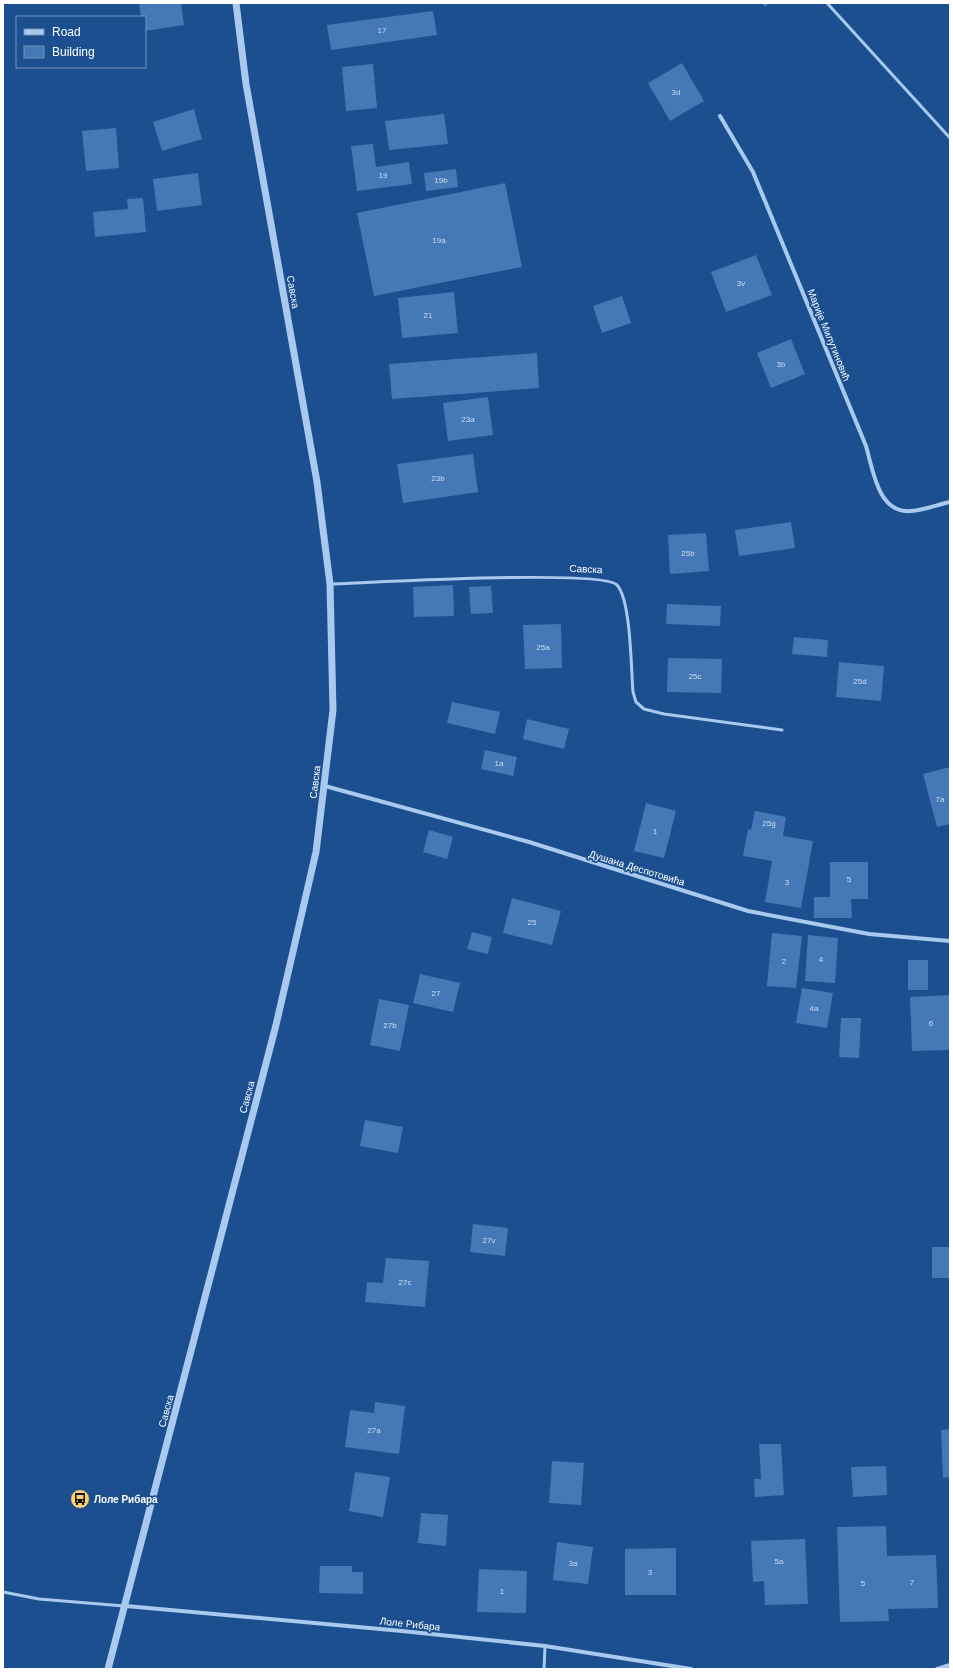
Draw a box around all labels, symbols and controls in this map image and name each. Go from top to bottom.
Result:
legend [16,16,146,68]
text: Road [52,25,81,39]
house number: 17 [378,26,387,35]
text: Building [52,45,95,59]
house number: 3d [672,88,680,97]
house number: 19 [379,171,388,180]
house number: 19b [434,176,448,185]
house number: 19a [432,236,446,245]
street label: Савска [285,275,301,310]
house number: 3v [737,279,745,288]
street label: Марије Милутиновић [806,287,852,383]
house number: 21 [424,311,433,320]
house number: 3b [777,360,786,369]
house number: 23a [461,415,475,424]
house number: 23b [431,474,445,483]
house number: 25b [681,549,695,558]
street label: Савска [569,563,603,575]
house number: 25a [536,643,550,652]
house number: 25c [689,672,701,681]
house number: 25d [853,677,867,686]
house number: 1a [495,759,504,768]
street label: Савска [308,764,323,799]
house number: 7a [936,795,945,804]
house number: 25g [762,819,776,828]
house number: 1 [653,827,658,836]
street label: Душана Деспотовића [588,848,687,888]
house number: 5 [847,875,852,884]
house number: 3 [785,878,790,887]
house number: 25 [528,918,537,927]
house number: 4 [819,955,824,964]
house number: 2 [782,957,787,966]
house number: 27 [432,989,441,998]
house number: 4a [810,1004,819,1013]
house number: 6 [929,1019,934,1028]
house number: 27b [383,1021,397,1030]
street label: Савска [237,1079,257,1114]
house number: 27v [483,1236,495,1245]
house number: 27c [399,1278,411,1287]
street label: Савска [156,1393,176,1428]
house number: 27a [367,1426,381,1435]
bus stop icon: Лоле Рибара [69,1488,91,1510]
place label: Лоле Рибара [94,1494,158,1505]
house number: 5a [775,1557,784,1566]
house number: 3a [569,1559,578,1568]
house number: 3 [648,1568,653,1577]
house number: 7 [910,1578,915,1587]
house number: 5 [861,1579,866,1588]
house number: 1 [500,1587,505,1596]
street label: Лоле Рибара [379,1615,441,1633]

